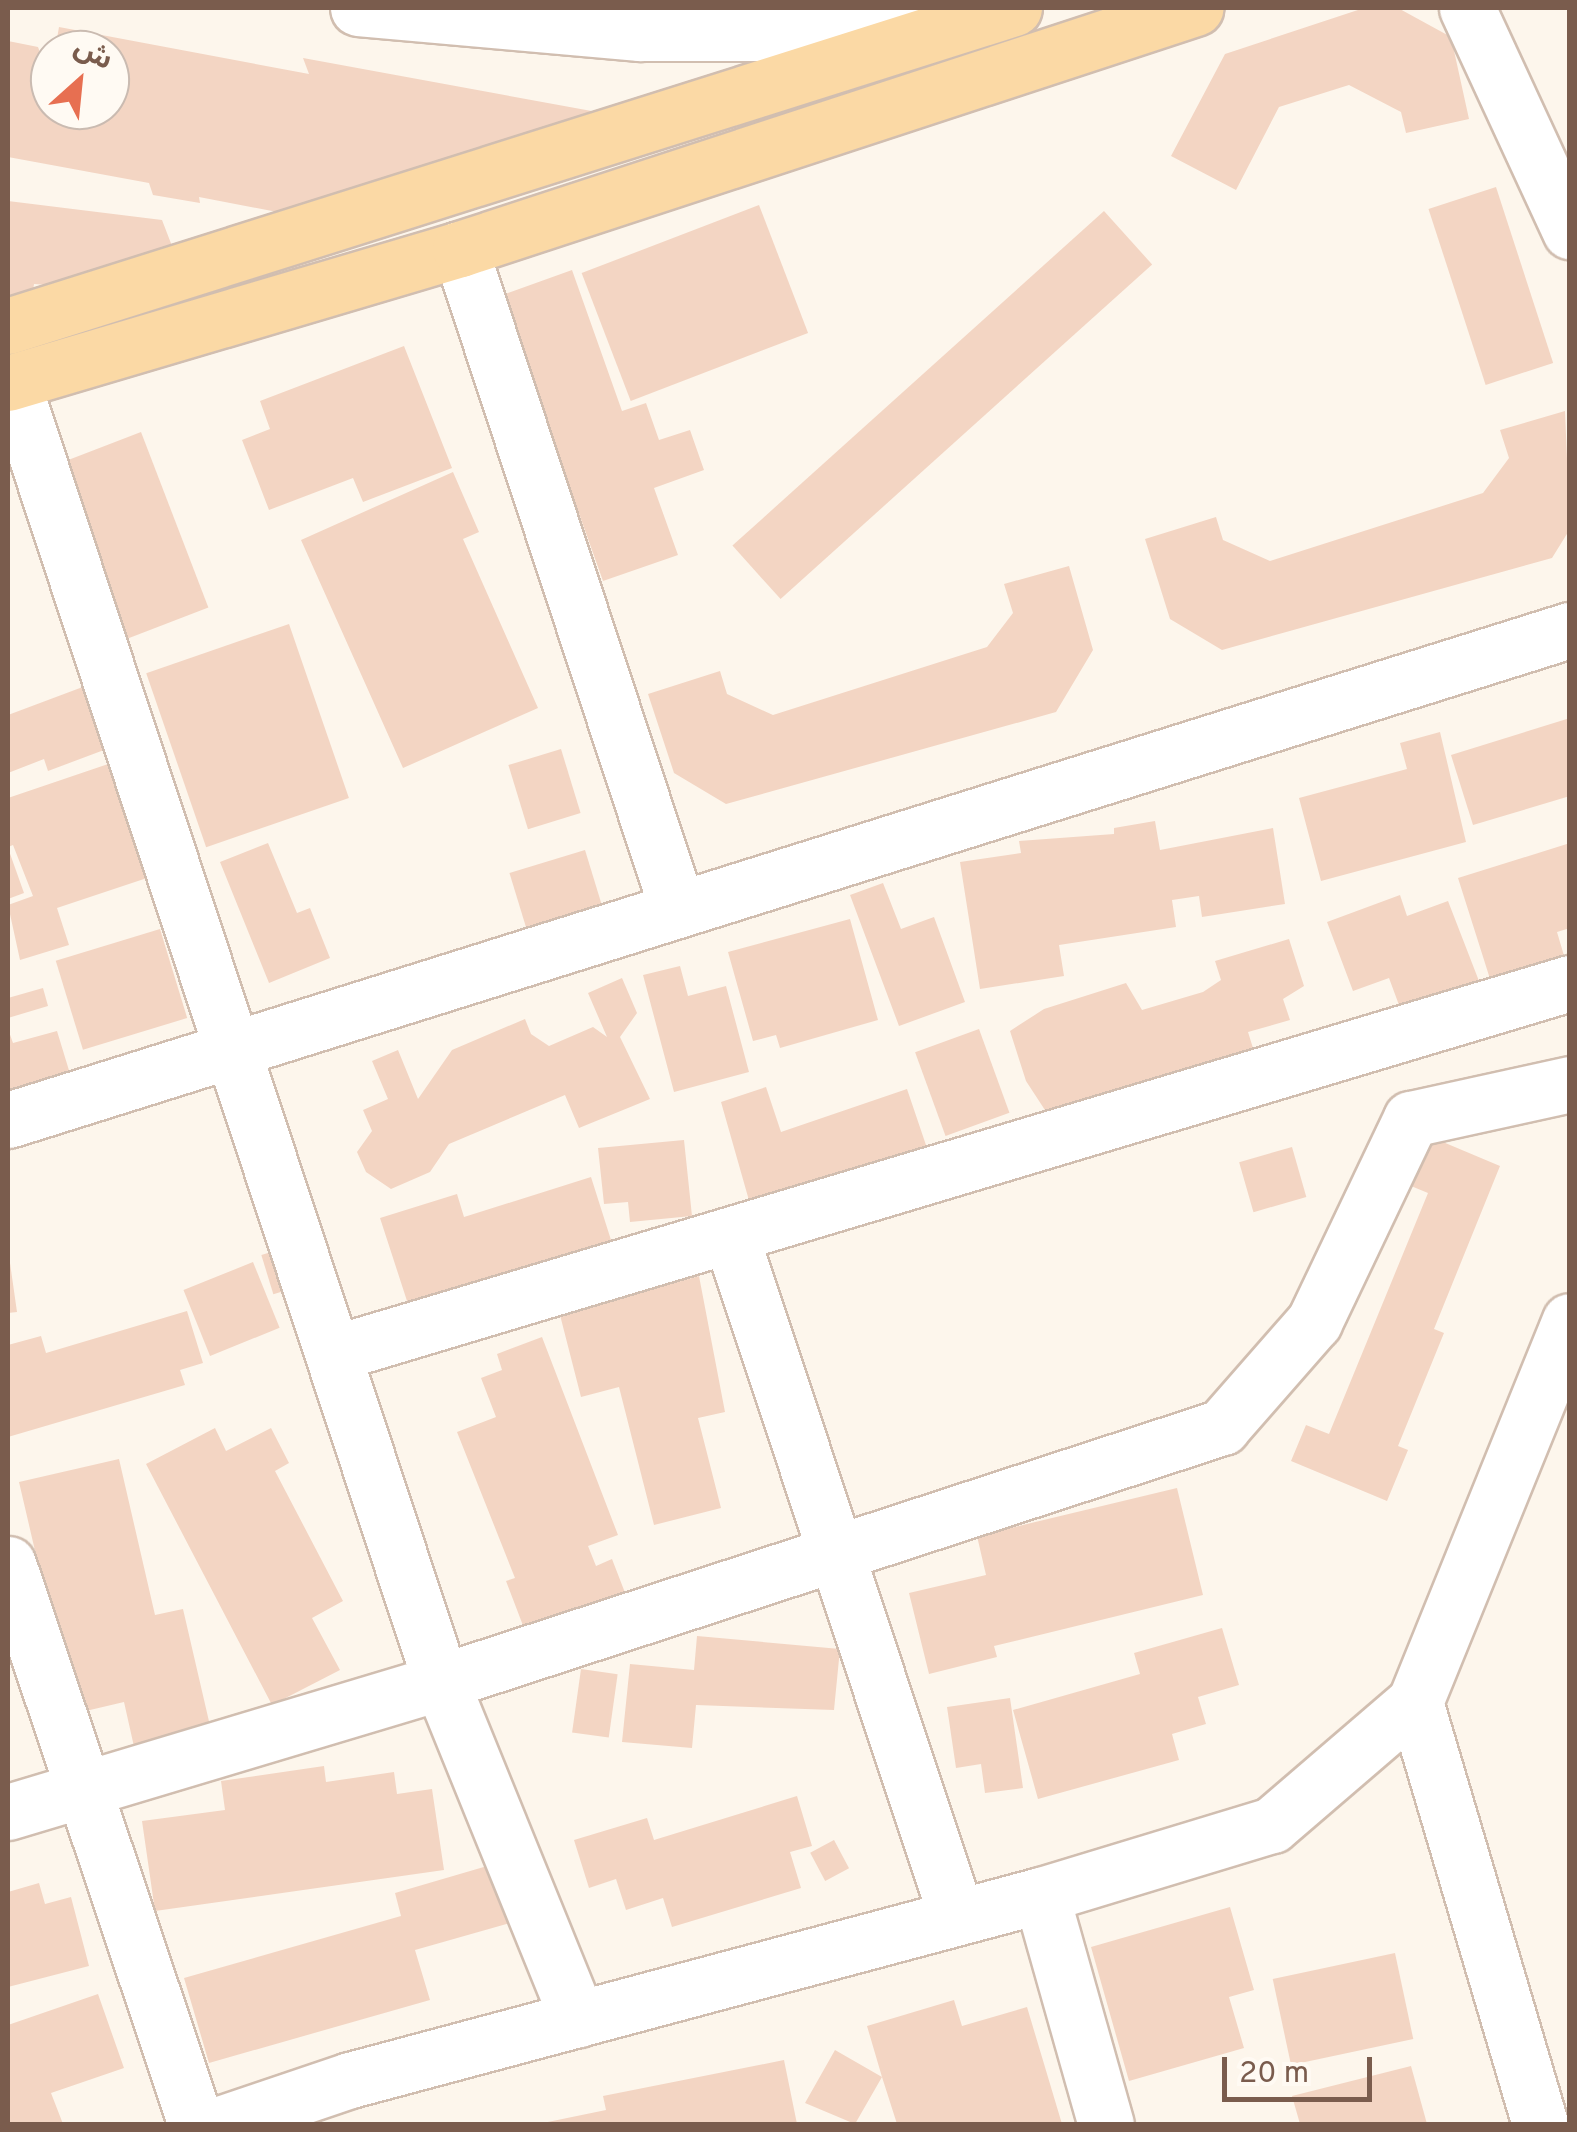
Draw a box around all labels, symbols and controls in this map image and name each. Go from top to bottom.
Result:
north arrow [30,30,130,130]
text: ش [67,30,118,80]
scale bar [1227,2037,1377,2099]
text: 20 m [1239,2056,1309,2093]

